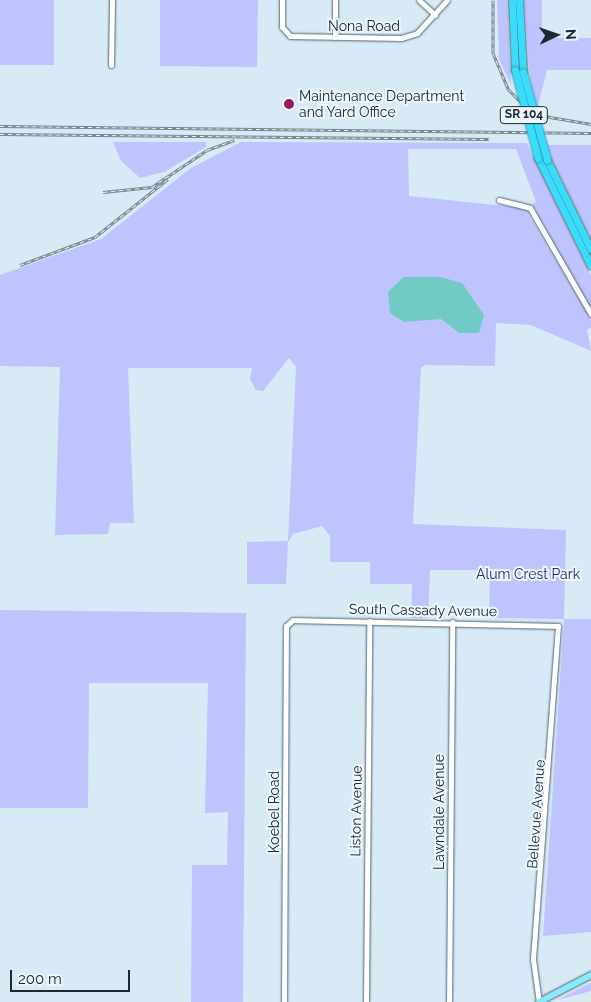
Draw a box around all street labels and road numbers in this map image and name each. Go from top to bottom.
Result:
street label: Nona Road [328,18,400,34]
road number: SR 104 [499,106,549,124]
street label: South Cassady Avenue [348,600,498,620]
street label: Lawndale Avenue [431,754,447,870]
street label: Bellevue Avenue [524,759,548,869]
street label: Liston Avenue [347,765,365,857]
street label: Koebel Road [266,771,282,853]

